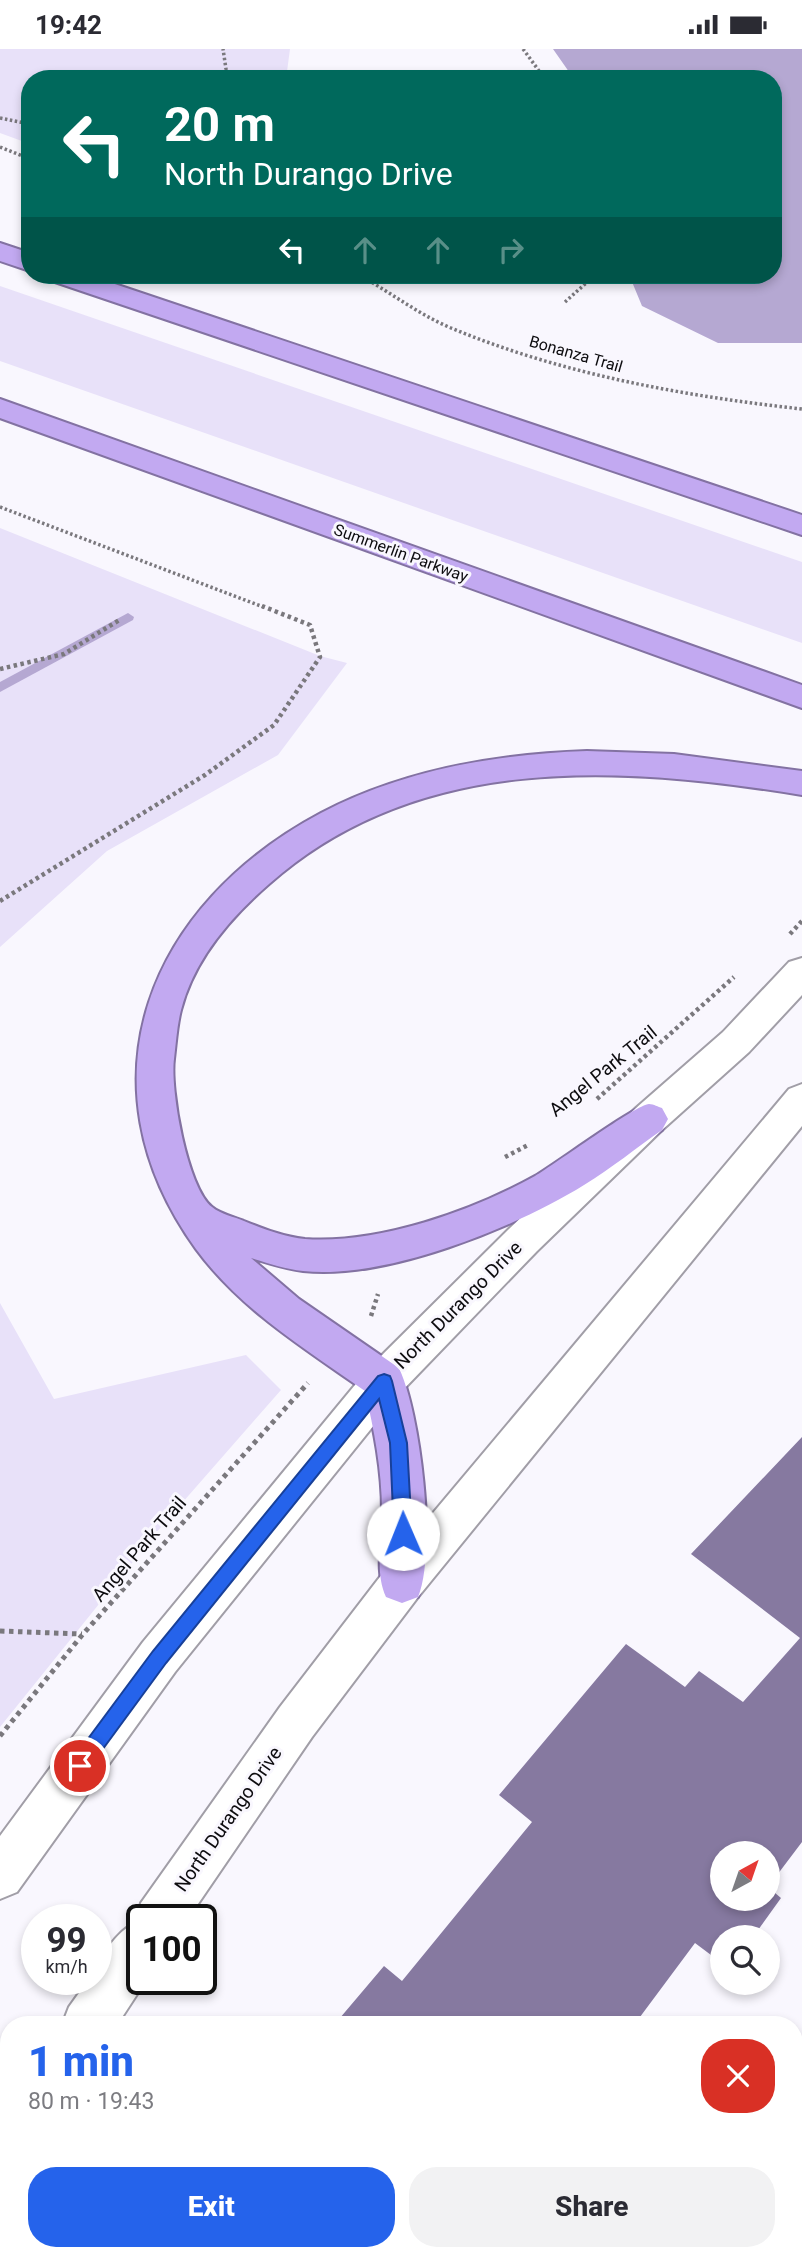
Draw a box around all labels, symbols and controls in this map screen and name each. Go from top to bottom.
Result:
text: 19:42 [35,10,102,40]
text: 20 m [164,96,275,153]
icon: left [49,98,140,189]
text: North Durango Drive [164,155,453,193]
icon: left [273,231,311,269]
icon: ahead [346,231,384,269]
icon: ahead [419,231,457,269]
icon: right [492,231,530,269]
street label: Bonanza Trail [527,332,625,376]
street label: Summerlin Parkway [331,520,471,586]
street label: Angel Park Trail [545,1021,661,1121]
street label: North Durango Drive [389,1236,527,1374]
street label: Angel Park Trail [87,1492,191,1606]
position arrow [366,1497,440,1571]
pin [50,1736,110,1796]
street label: North Durango Drive [169,1742,287,1896]
icon: arrive [61,1747,99,1785]
north arrow [710,1841,780,1911]
map controls [710,1841,780,1995]
speed limit sign: 100 [126,1904,217,1995]
text: 99 [46,1920,87,1961]
button: search [710,1925,780,1995]
text: km/h [45,1956,88,1977]
text: 1 min [28,2037,134,2086]
button: close [701,2039,775,2113]
text: 80 m · 19:43 [28,2088,154,2115]
button: Exit [28,2167,395,2247]
button: Share [409,2167,775,2247]

